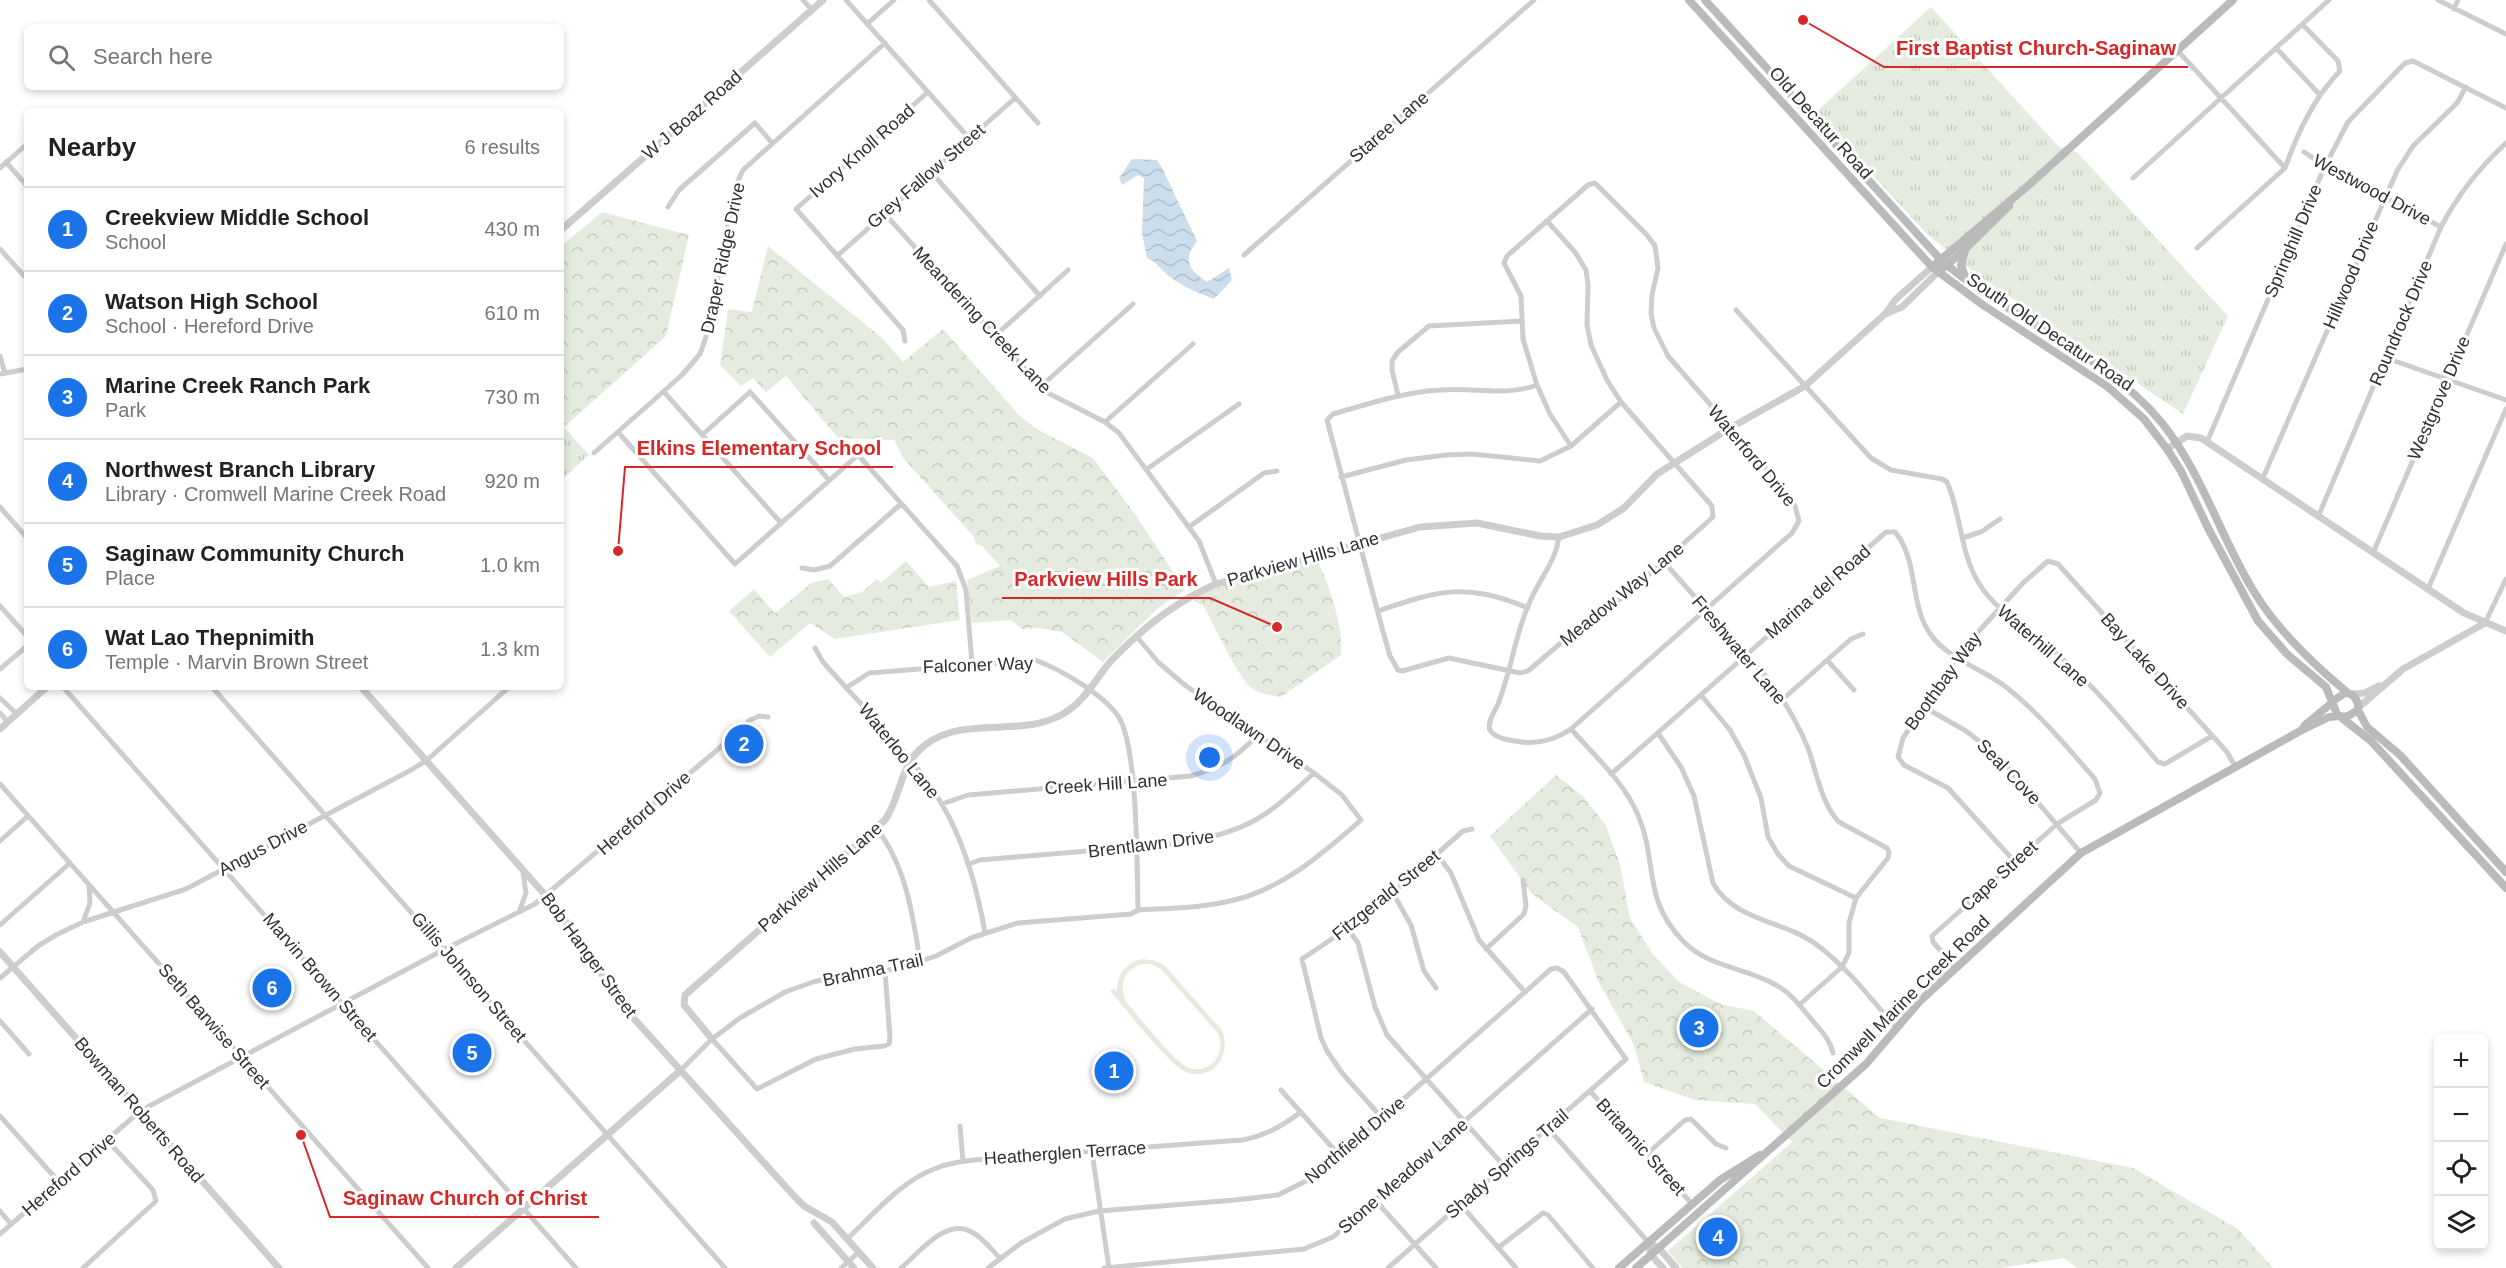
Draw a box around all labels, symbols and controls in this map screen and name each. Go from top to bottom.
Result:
search box [24,24,564,90]
callout: First Baptist Church-Saginaw [1884,29,2188,67]
text: First Baptist Church-Saginaw [1896,37,2176,59]
icon: search [45,41,78,74]
text: Search here [93,44,213,69]
street label: Old Decatur Road [1765,63,1877,183]
street label: W J Boaz Road [638,66,746,164]
street label: Staree Lane [1345,87,1433,167]
street label: Ivory Knoll Road [806,100,918,202]
street label: Grey Fallow Street [863,120,989,232]
text: Nearby [48,132,136,162]
text: 6 results [464,136,540,158]
street label: Westwood Drive [2310,150,2434,230]
street label: Draper Ridge Drive [697,181,749,335]
street label: Springhill Drive [2260,181,2326,301]
text: Creekview Middle School [105,205,369,230]
text: 1 [62,218,73,240]
text: 430 m [484,218,540,240]
street label: Hillwood Drive [2319,218,2383,332]
text: School [105,231,166,253]
street label: Meandering Creek Lane [909,243,1055,397]
street label: Roundrock Drive [2366,257,2436,389]
street label: South Old Decatur Road [1963,269,2137,395]
text: Watson High School [105,289,318,314]
text: 2 [62,302,73,324]
text: 610 m [484,302,540,324]
text: School · Hereford Drive [105,315,314,337]
street label: Westgrove Drive [2404,333,2474,463]
text: Marine Creek Ranch Park [105,373,370,398]
text: 3 [62,386,73,408]
text: 730 m [484,386,540,408]
text: Park [105,399,146,421]
street label: Waterford Drive [1704,402,1800,510]
callout: Elkins Elementary School [625,429,893,467]
text: Elkins Elementary School [637,437,881,459]
text: Northwest Branch Library [105,457,375,482]
text: 4 [62,470,73,492]
text: 920 m [484,470,540,492]
text: Library · Cromwell Marine Creek Road [105,483,446,505]
street label: Parkview Hills Lane [1225,528,1381,590]
street label: Meadow Way Lane [1556,538,1688,650]
text: Saginaw Community Church [105,541,404,566]
street label: Marina del Road [1762,541,1874,643]
text: 5 [62,554,73,576]
text: 1.0 km [480,554,540,576]
callout: Parkview Hills Park [1002,560,1210,598]
text: Place [105,567,155,589]
text: Parkview Hills Park [1014,568,1199,590]
street label: Freshwater Lane [1688,592,1790,708]
street label: Waterhill Lane [1993,601,2093,691]
street label: Bay Lake Drive [2097,609,2193,713]
text: Wat Lao Thepnimith [105,625,314,650]
street label: Boothbay Way [1901,628,1985,734]
text: 6 [62,638,73,660]
text: 1.3 km [480,638,540,660]
text: Temple · Marvin Brown Street [105,651,368,673]
street label: Falconer Way [922,653,1034,677]
street label: Woodlawn Drive [1189,684,1309,774]
street label: Waterloo Lane [855,699,943,803]
pin: 2 [724,722,764,766]
street label: Seal Cove [1973,735,2045,809]
your location [1195,743,1224,772]
street label: Hereford Drive [593,767,695,859]
street label: Creek Hill Lane [1044,770,1168,798]
street label: Angus Drive [215,816,311,880]
street label: Parkview Hills Lane [754,818,886,936]
street label: Brentlawn Drive [1087,826,1215,862]
street label: Cape Street [1957,836,2041,916]
street label: Fitzgerald Street [1328,846,1444,944]
street label: Bob Hanger Street [537,889,641,1021]
street label: Gillis Johnson Street [407,908,531,1046]
street label: Marvin Brown Street [259,909,381,1045]
street label: Cromwell Marine Creek Road [1812,911,1994,1093]
street label: Brahma Trail [821,950,925,990]
street label: Seth Barwise Street [154,959,274,1093]
pin: 6 [252,966,292,1010]
pin: 3 [1680,1006,1718,1050]
pin: 5 [452,1030,492,1076]
street label: Bowman Roberts Road [70,1033,208,1187]
map controls [2434,1034,2488,1250]
button: + [2434,1034,2488,1088]
pin: 1 [1094,1048,1134,1094]
button: − [2434,1088,2488,1142]
street label: Northfield Drive [1301,1092,1409,1188]
street label: Britannic Street [1592,1095,1690,1199]
street label: Shady Springs Trail [1442,1105,1572,1223]
street label: Stone Meadow Lane [1334,1114,1472,1238]
street label: Hereford Drive [18,1128,120,1220]
street label: Heatherglen Terrace [983,1137,1147,1169]
button: locate [2434,1142,2488,1196]
callout: Saginaw Church of Christ [330,1179,599,1217]
text: Saginaw Church of Christ [343,1187,588,1209]
button: layers [2434,1196,2488,1250]
pin: 4 [1698,1214,1738,1260]

